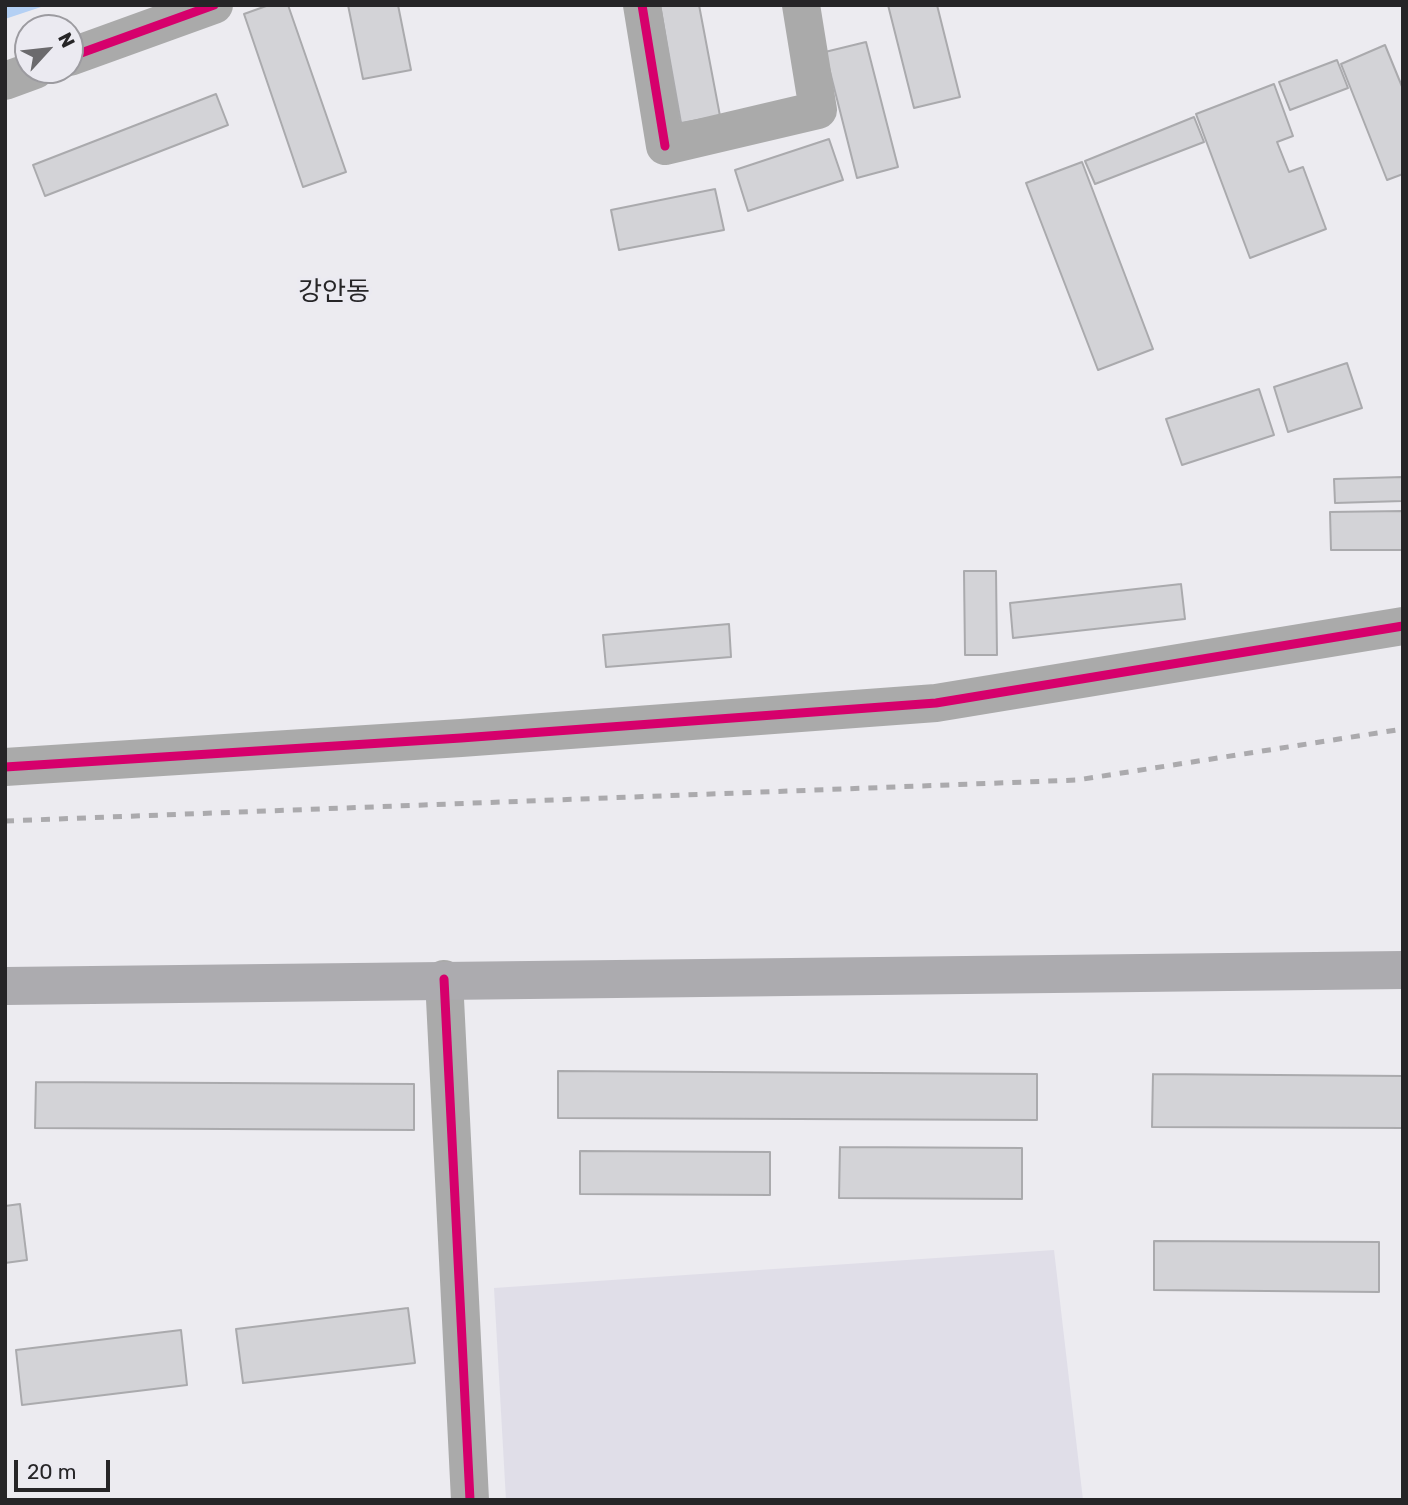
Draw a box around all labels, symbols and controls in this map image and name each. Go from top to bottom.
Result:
north arrow [14,14,84,84]
text: N [53,29,80,51]
district label: 강안동 [298,276,370,308]
scale bar [18,1446,114,1490]
text: 20 m [27,1459,76,1484]

